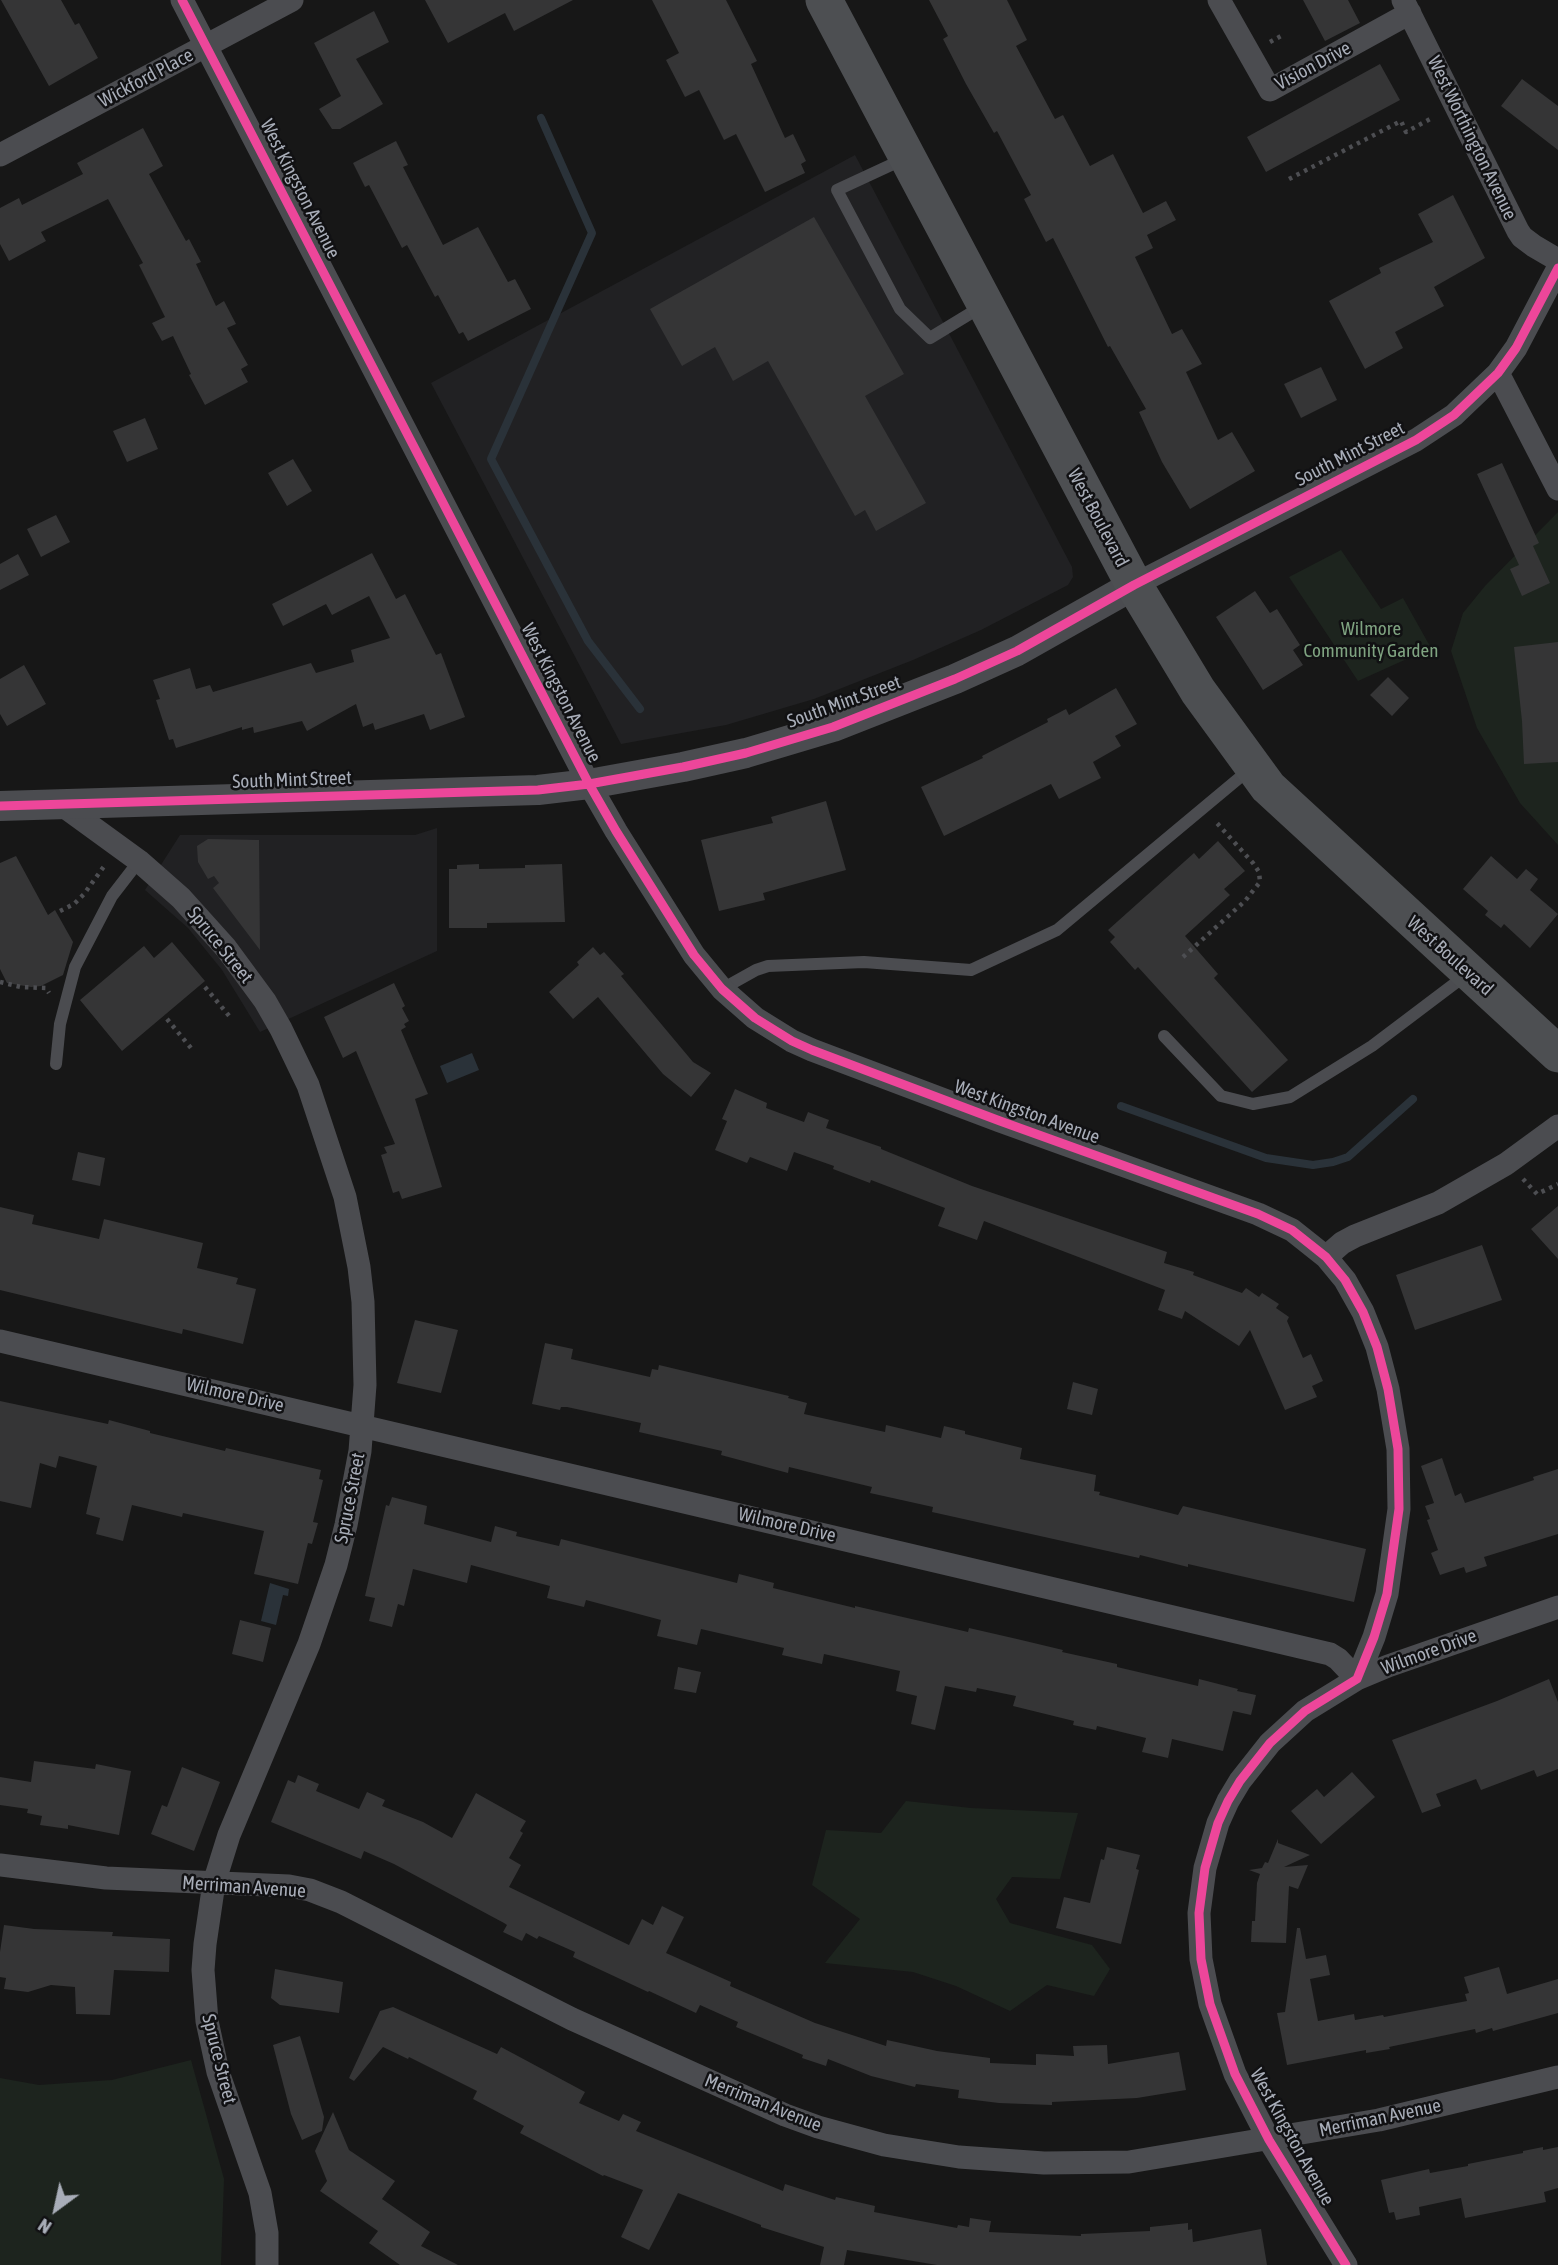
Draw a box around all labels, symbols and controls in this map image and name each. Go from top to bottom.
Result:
street label: Vision Drive [1271,37,1355,95]
street label: Wickford Place [95,44,197,112]
street label: West Worthington Avenue [1422,52,1522,224]
street label: West Kingston Avenue [255,116,345,262]
street label: South Mint Street [1292,417,1408,491]
street label: West Boulevard [1063,465,1133,571]
park label: Wilmore Community Garden [1304,618,1438,662]
street label: West Kingston Avenue [516,620,606,766]
street label: South Mint Street [784,671,904,733]
street label: South Mint Street [232,767,352,793]
street label: Spruce Street [182,902,258,988]
street label: West Boulevard [1402,911,1498,1001]
street label: West Kingston Avenue [951,1075,1103,1149]
street label: Wilmore Drive [184,1373,286,1417]
street label: Spruce Street [330,1451,370,1545]
street label: Wilmore Drive [736,1503,838,1547]
street label: Wilmore Drive [1378,1624,1480,1680]
street label: Merriman Avenue [181,1871,307,1903]
street label: Spruce Street [197,2012,241,2106]
street label: West Kingston Avenue [1245,2065,1339,2209]
street label: Merriman Avenue [701,2069,825,2137]
street label: Merriman Avenue [1317,2094,1443,2142]
north arrow [21,2174,91,2244]
text: N [34,2214,55,2239]

